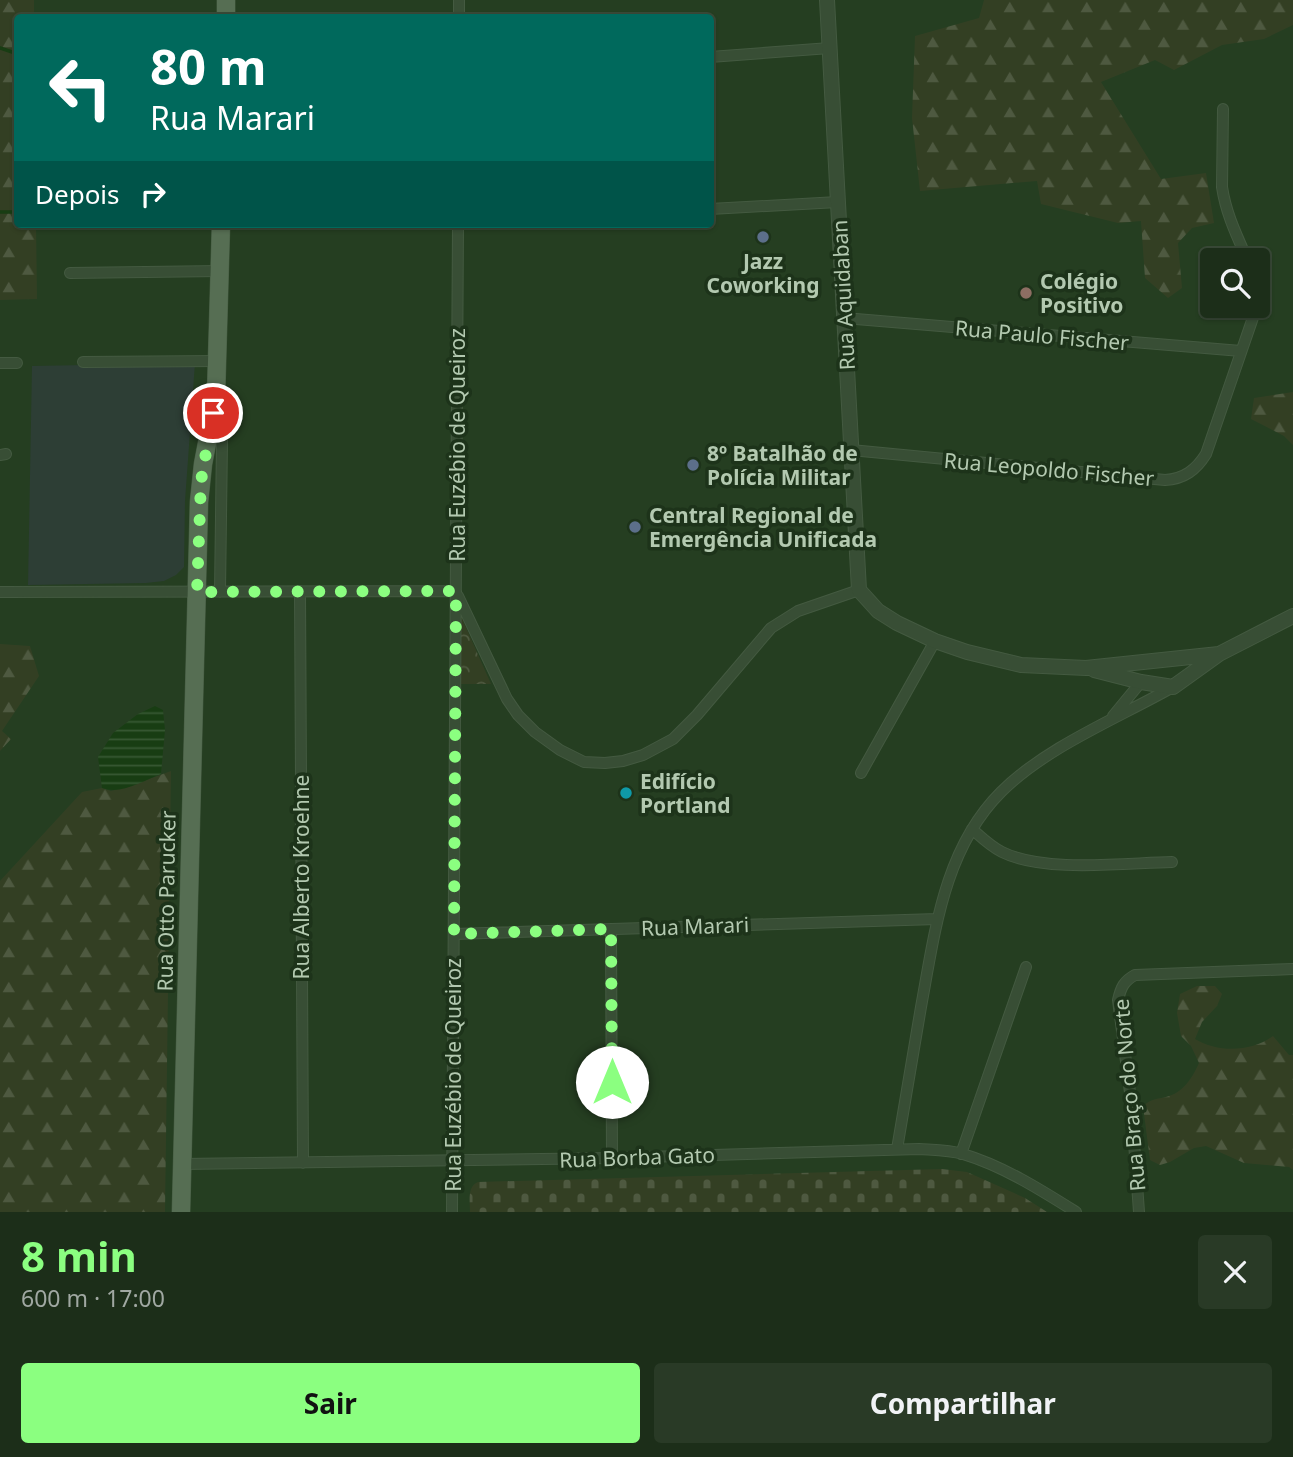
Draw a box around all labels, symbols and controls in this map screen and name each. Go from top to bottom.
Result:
text: 80 m [150,33,267,99]
icon: left [35,42,126,133]
text: Rua Marari [150,96,315,139]
icon: right [134,175,172,213]
text: Depois [35,176,120,212]
street label: Rua Aquidaban [825,219,861,371]
marker: Jazz Coworking [755,229,771,245]
place label: Jazz Coworking [707,247,819,299]
map controls [1200,248,1270,318]
button: search [1200,248,1270,318]
place label: Colégio Positivo [1040,267,1124,319]
marker: Colégio Positivo [1018,285,1034,301]
street label: Rua Paulo Fischer [954,313,1130,357]
street label: Rua Euzébio de Queiroz [443,328,471,562]
pin [183,383,243,443]
icon: arrive [194,394,232,432]
place label: 8º Batalhão de Polícia Militar [707,439,858,491]
street label: Rua Leopoldo Fischer [943,446,1156,492]
marker: 8º Batalhão de Polícia Militar [685,457,701,473]
place label: Central Regional de Emergência Unificada [649,501,877,553]
marker: Central Regional de Emergência Unificada [627,519,643,535]
place label: Edifício Portland [640,767,730,819]
street label: Rua Alberto Kroehne [287,775,315,979]
marker: Edifício Portland [618,785,634,801]
street label: Rua Otto Parucker [150,810,182,992]
street label: Rua Marari [640,910,750,942]
street label: Rua Euzébio de Queiroz [439,958,467,1192]
street label: Rua Braço do Norte [1107,998,1151,1192]
position arrow [575,1045,649,1119]
street label: Rua Borba Gato [559,1140,715,1174]
text: 8 min [21,1227,137,1284]
button: close [1198,1235,1272,1309]
text: 600 m · 17:00 [21,1282,165,1314]
button: Sair [21,1363,640,1443]
button: Compartilhar [654,1363,1272,1443]

